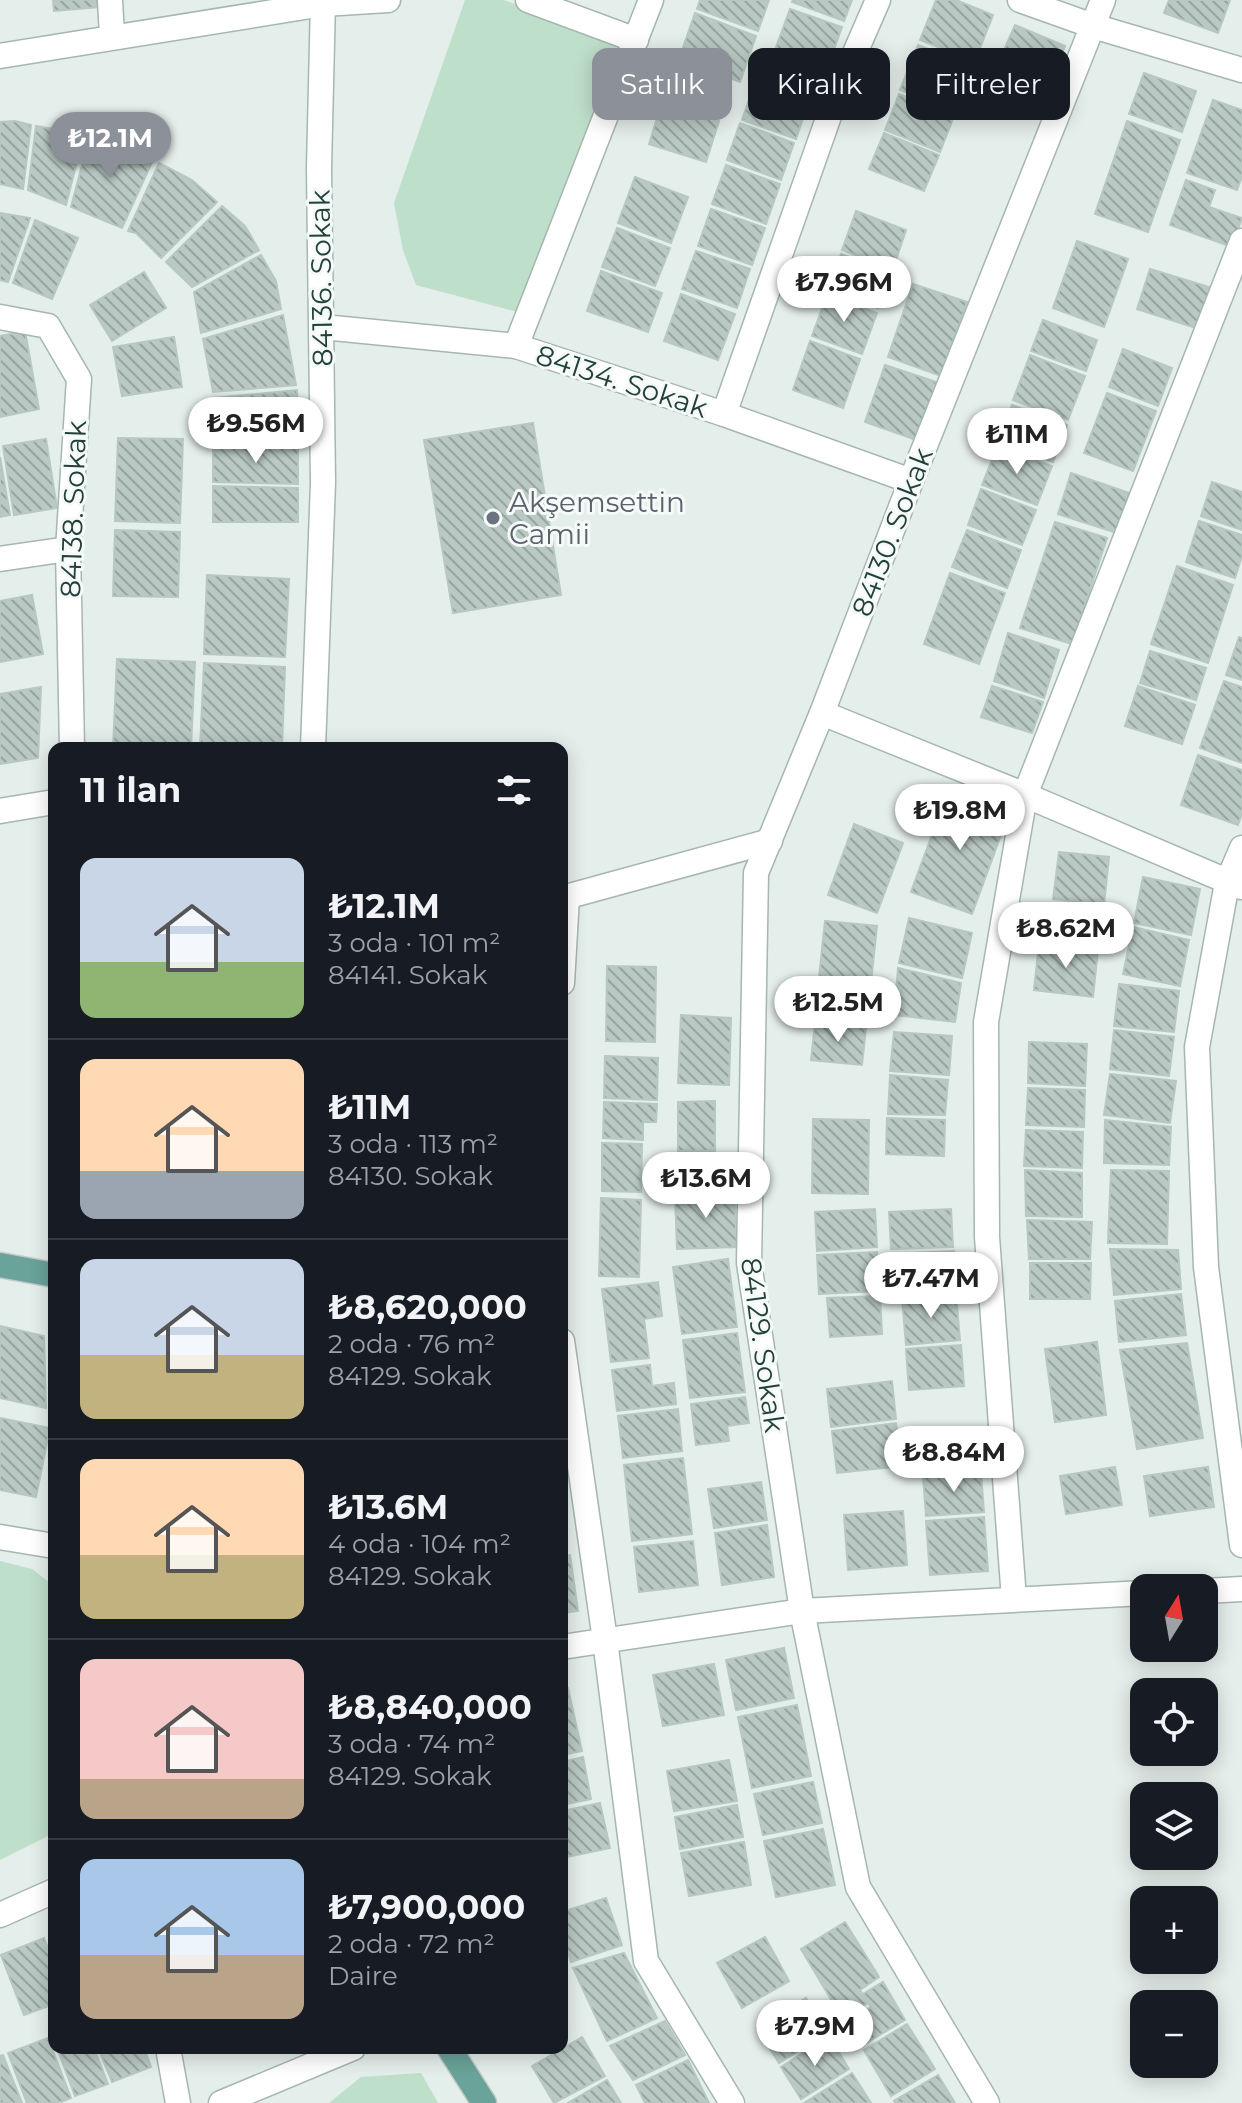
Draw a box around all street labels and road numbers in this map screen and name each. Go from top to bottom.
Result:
street label: 84136. Sokak [302,189,340,367]
street label: 84134. Sokak [532,337,712,425]
street label: 84138. Sokak [53,419,93,598]
street label: 84130. Sokak [844,443,940,621]
street label: 84129. Sokak [734,1255,792,1435]

